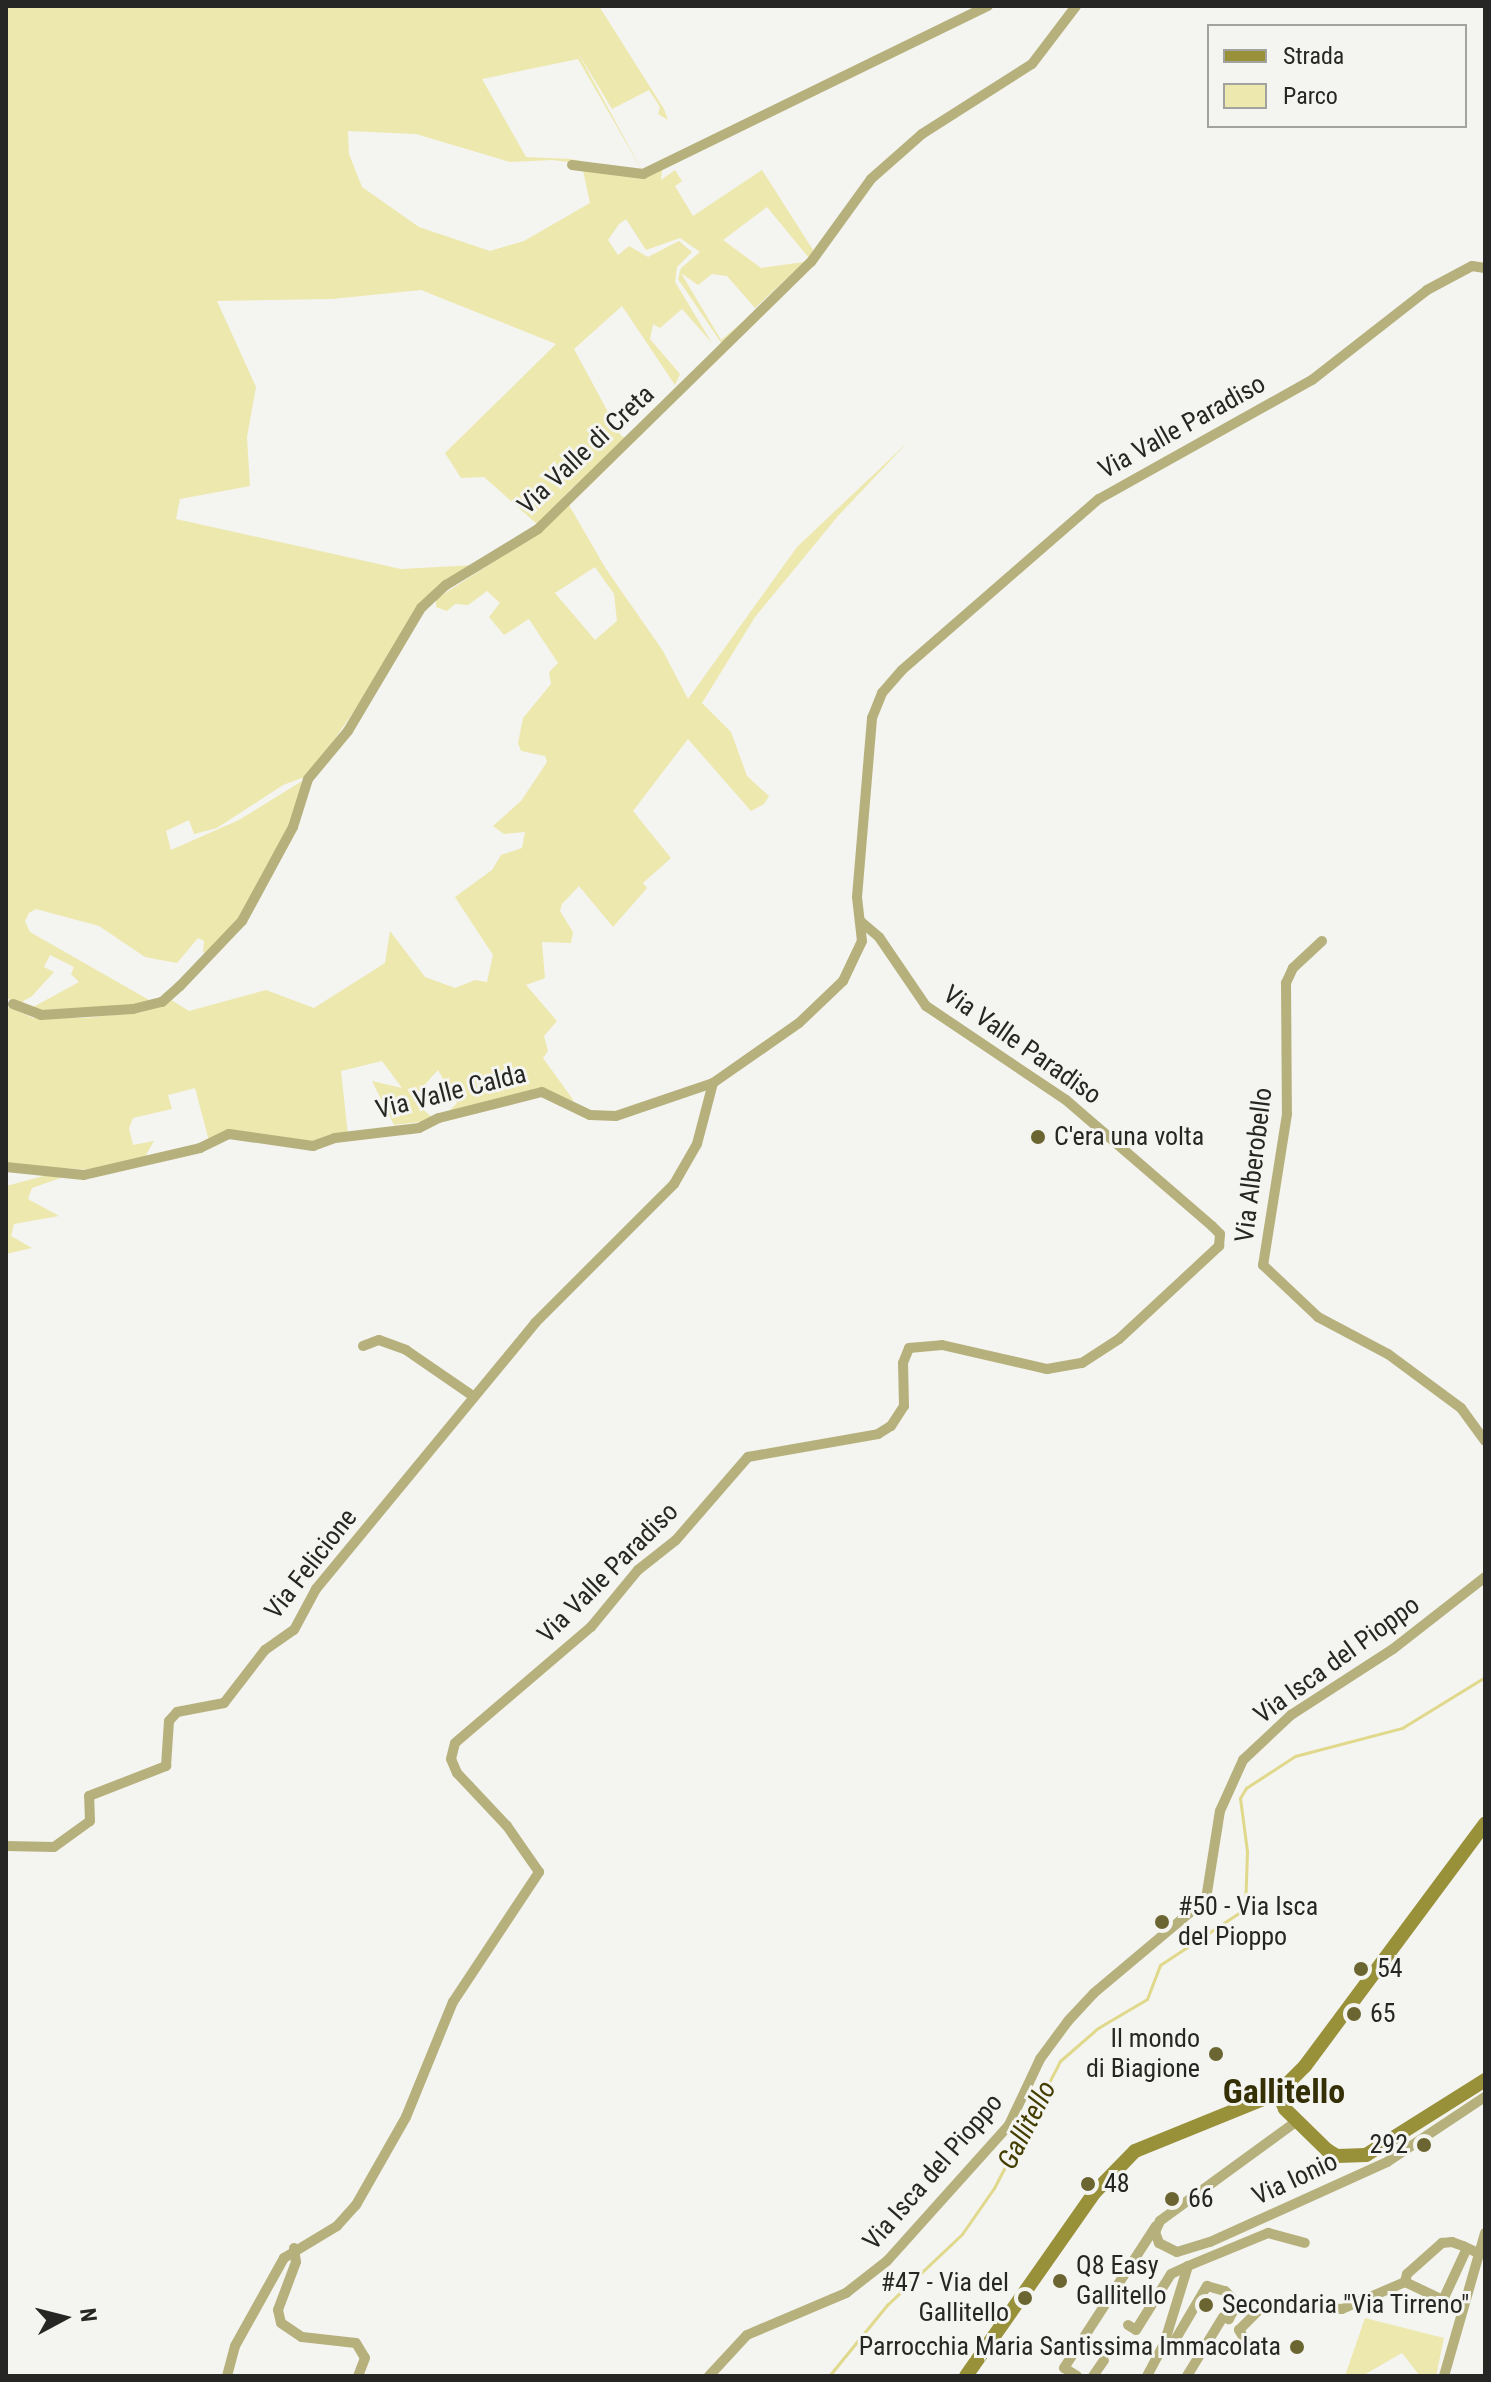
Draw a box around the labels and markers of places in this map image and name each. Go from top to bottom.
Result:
place label: C'era una volta [1054,1121,1204,1153]
marker: C'era una volta [1029,1128,1047,1146]
place label: #50 - Via Isca del Pioppo [1178,1891,1318,1952]
marker: #50 - Via Isca del Pioppo [1153,1913,1171,1931]
place label: 54 [1377,1953,1403,1985]
marker: 54 [1352,1960,1370,1978]
place label: 65 [1370,1998,1396,2030]
marker: 65 [1345,2005,1363,2023]
place label: Il mondo di Biagione [1086,2023,1200,2084]
marker: Il mondo di Biagione [1207,2045,1225,2063]
place label: 292 [1369,2129,1408,2161]
marker: 292 [1415,2136,1433,2154]
place label: 48 [1104,2168,1130,2200]
marker: 48 [1079,2175,1097,2193]
place label: 66 [1188,2183,1214,2215]
marker: 66 [1163,2190,1181,2208]
place label: Q8 Easy Gallitello [1076,2250,1167,2312]
place label: #47 - Via del Gallitello [881,2267,1009,2328]
marker: Q8 Easy Gallitello [1051,2272,1069,2290]
marker: #47 - Via del Gallitello [1016,2289,1034,2307]
place label: Secondaria "Via Tirreno" [1222,2289,1470,2321]
marker: Secondaria "Via Tirreno" [1197,2296,1215,2314]
place label: Parrocchia Maria Santissima Immacolata [859,2331,1281,2363]
marker: Parrocchia Maria Santissima Immacolata [1288,2338,1306,2356]

